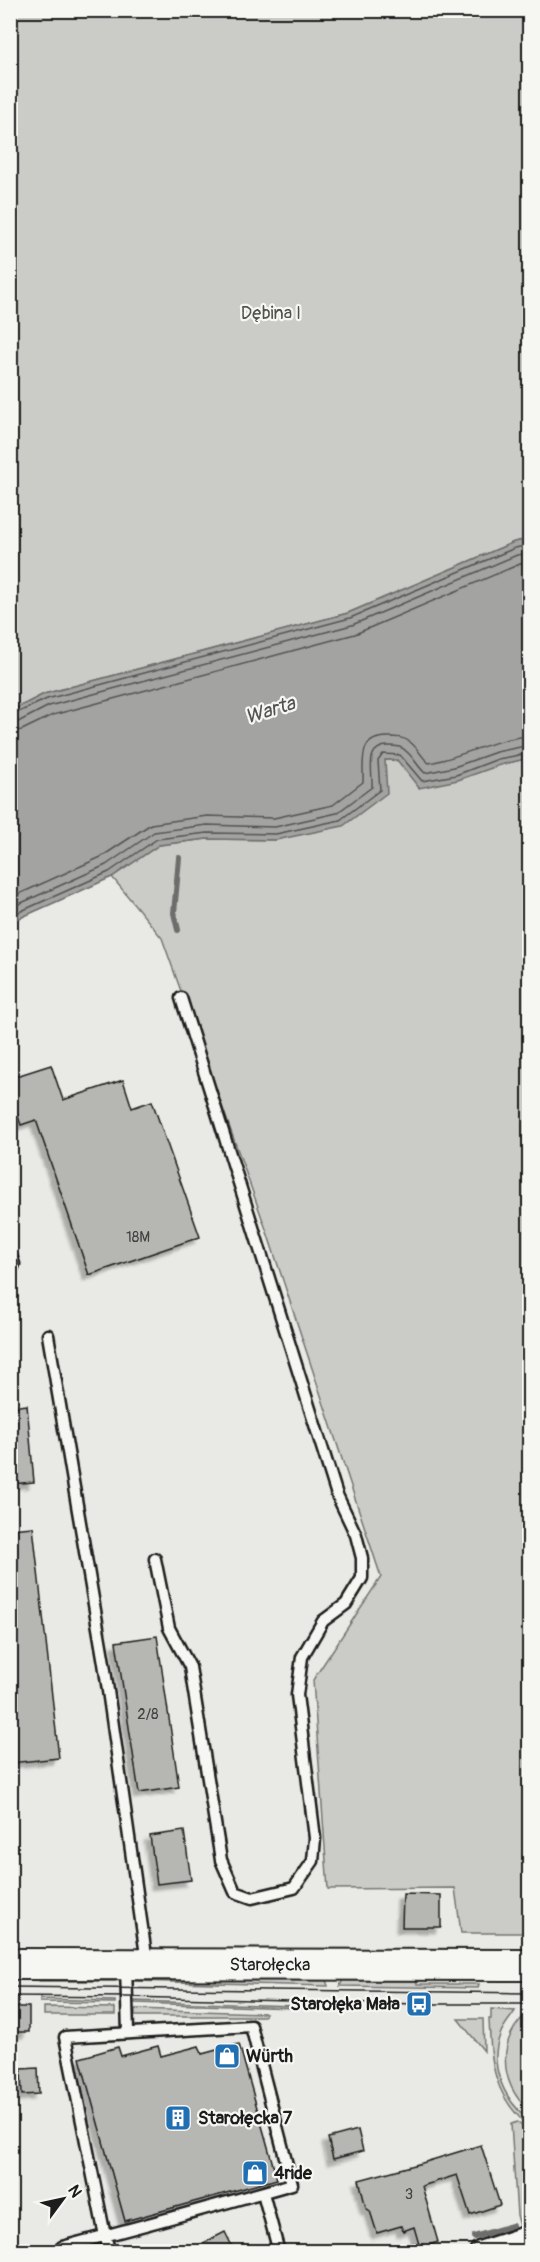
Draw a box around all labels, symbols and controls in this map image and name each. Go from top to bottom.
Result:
park label: Dębina I [241,302,301,325]
water label: Warta [242,690,300,729]
house number: 18M [126,1228,150,1247]
house number: 2/8 [137,1705,159,1724]
street label: Starołęcka [229,1953,311,1976]
bus stop icon: Starołęka Mała [404,1989,434,2019]
place label: Starołęka Mała [290,1993,401,2016]
shop icon: Würth [212,2041,242,2071]
place label: Würth [246,2045,293,2068]
building icon: Starołęcka 7 [163,2103,193,2133]
place label: Starołęcka 7 [198,2107,293,2130]
shop icon: 4ride [240,2158,270,2188]
place label: 4ride [274,2162,313,2185]
north arrow [33,2169,93,2229]
text: N [63,2181,86,2202]
house number: 3 [405,2185,413,2204]

